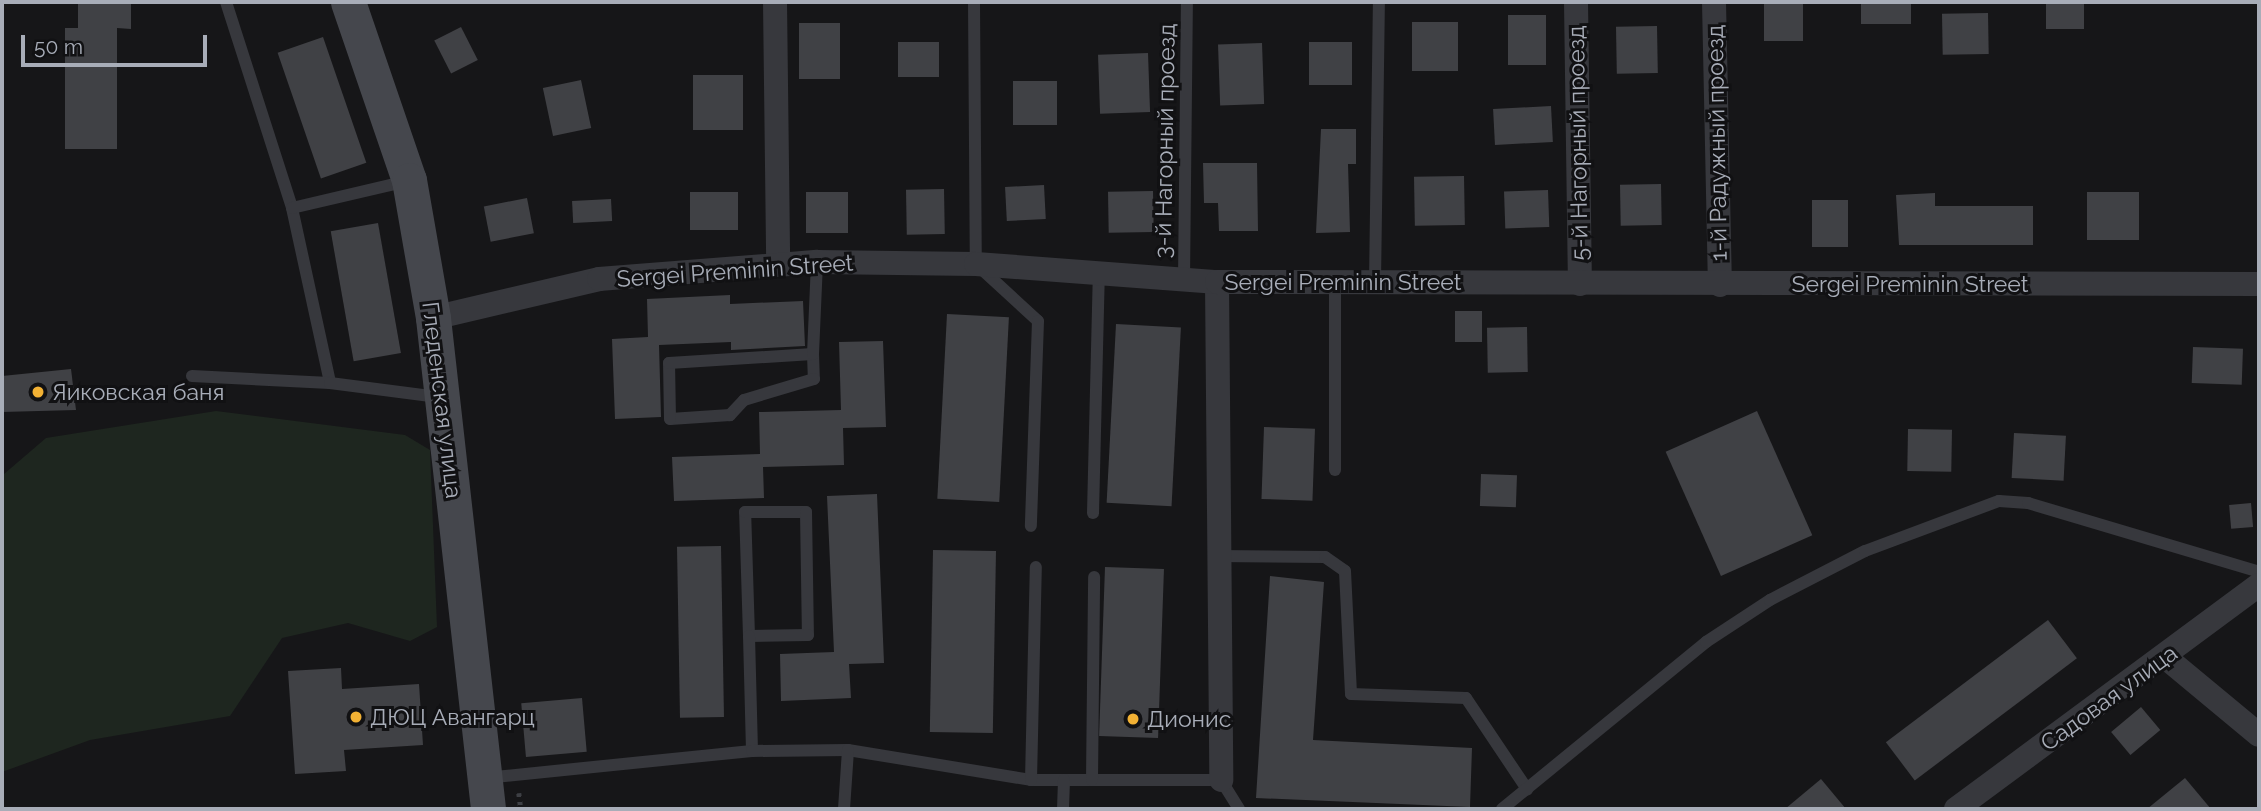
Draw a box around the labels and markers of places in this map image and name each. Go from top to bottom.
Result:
place label: Яиковская баня [52,378,224,406]
marker: Яиковская баня [30,384,46,400]
place label: ДЮЦ Авангарц [370,703,536,731]
place label: Дионис [1147,705,1231,733]
marker: ДЮЦ Авангарц [348,709,364,725]
marker: Дионис [1125,711,1141,727]

